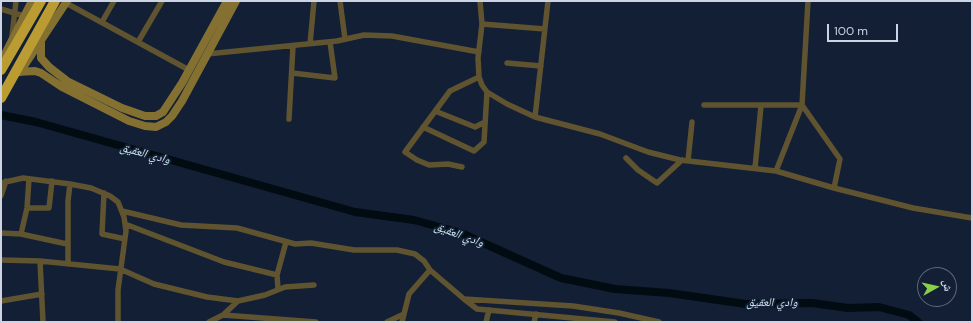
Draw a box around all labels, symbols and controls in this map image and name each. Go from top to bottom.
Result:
scale bar [829,16,900,42]
text: 100 m [834,23,868,39]
water label: وادي العقيق [118,140,172,168]
water label: وادي العقيق [432,219,486,251]
north arrow [917,267,957,307]
text: ش [940,279,956,292]
water label: وادي العقيق [746,296,798,310]

